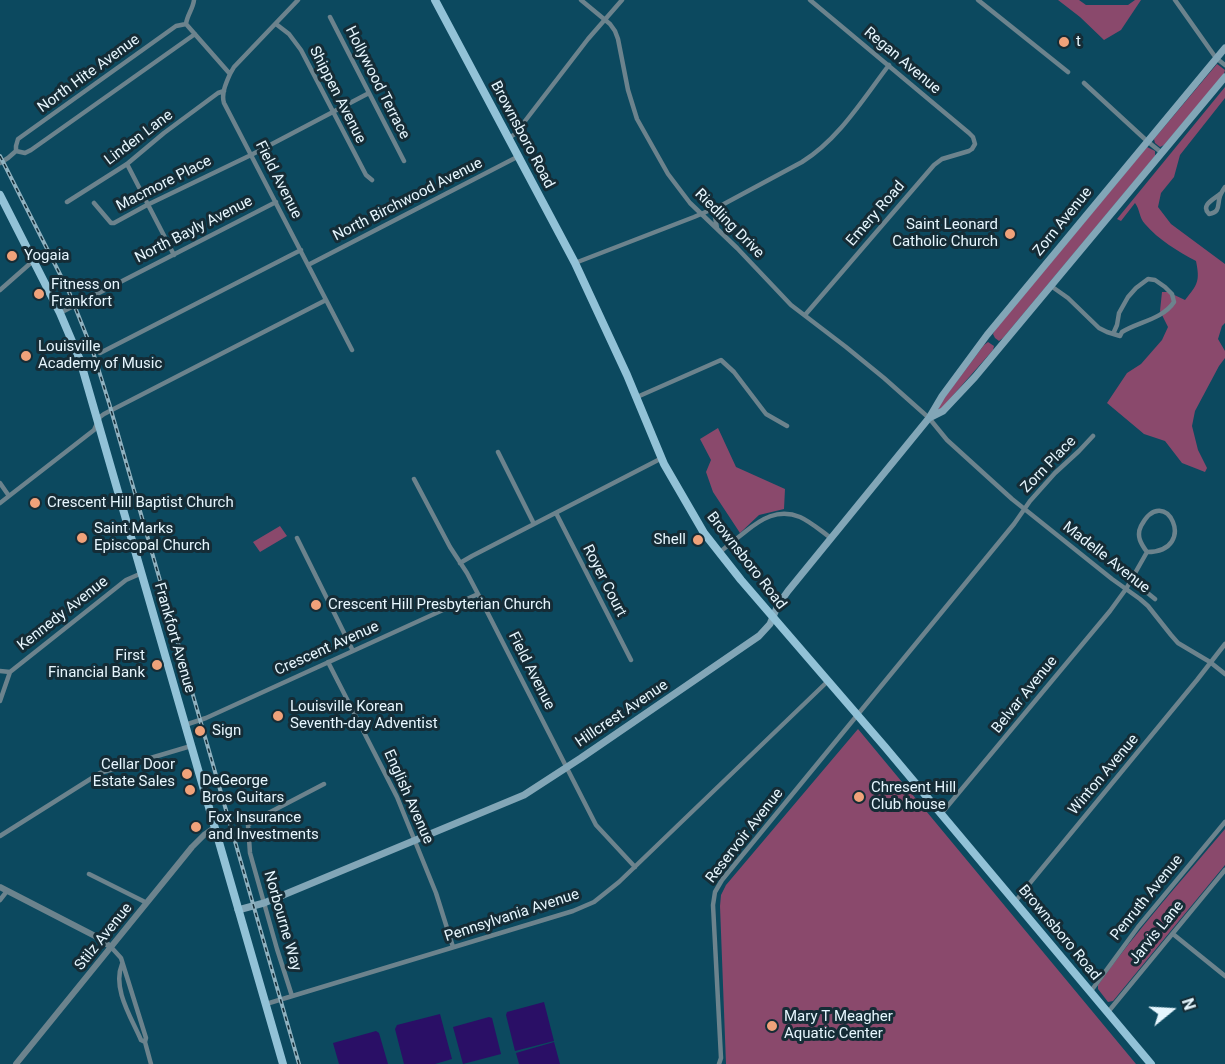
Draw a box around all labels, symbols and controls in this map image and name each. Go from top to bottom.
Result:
street label: Hollywood Terrace [341,24,413,142]
street label: Regan Avenue [860,24,944,98]
street label: North Hite Avenue [35,31,143,117]
place label: t [1076,33,1081,51]
marker: t [1057,35,1071,49]
street label: Shippen Avenue [305,43,369,147]
street label: Brownsboro Road [486,78,558,192]
street label: Linden Lane [101,106,177,170]
street label: Field Avenue [251,138,305,222]
street label: Macmore Place [113,152,215,216]
street label: North Birchwood Avenue [330,154,486,246]
street label: Emery Road [843,178,909,250]
street label: Zorn Avenue [1030,184,1096,260]
street label: Riedling Drive [691,186,767,262]
street label: North Bayly Avenue [132,193,256,267]
place label: Saint Leonard Catholic Church [892,216,998,251]
marker: Saint Leonard Catholic Church [1003,227,1017,241]
place label: Yogaia [24,247,69,265]
marker: Yogaia [5,249,19,263]
place label: Fitness on Frankfort [51,276,120,311]
marker: Fitness on Frankfort [32,287,46,301]
place label: Louisville Academy of Music [38,338,162,373]
marker: Louisville Academy of Music [19,349,33,363]
street label: Zorn Place [1018,433,1080,497]
place label: Crescent Hill Baptist Church [47,494,234,512]
marker: Crescent Hill Baptist Church [28,496,42,510]
street label: Brownsboro Road [702,509,790,613]
street label: Madelle Avenue [1059,518,1153,598]
place label: Saint Marks Episcopal Church [94,520,210,555]
marker: Saint Marks Episcopal Church [75,531,89,545]
place label: Shell [654,531,686,549]
marker: Shell [691,533,705,547]
street label: Royer Court [578,542,630,620]
street label: Kennedy Avenue [14,573,112,655]
street label: Frankfort Avenue [150,581,198,695]
place label: Crescent Hill Presbyterian Church [328,596,551,614]
marker: Crescent Hill Presbyterian Church [309,598,323,612]
street label: Crescent Avenue [272,618,382,680]
street label: Field Avenue [504,629,558,713]
place label: First Financial Bank [48,647,145,682]
street label: Belvar Avenue [988,653,1062,737]
marker: First Financial Bank [150,658,164,672]
street label: Hillcrest Avenue [572,676,672,752]
place label: Louisville Korean Seventh-day Adventist [290,698,438,733]
marker: Louisville Korean Seventh-day Adventist [271,709,285,723]
place label: Sign [212,722,241,740]
marker: Sign [193,724,207,738]
street label: Winton Avenue [1065,731,1143,819]
street label: English Avenue [379,747,437,847]
place label: Cellar Door Estate Sales [93,756,175,791]
marker: Cellar Door Estate Sales [180,767,194,781]
place label: DeGeorge Bros Guitars [202,772,284,807]
place label: Chresent Hill Club house [871,779,956,814]
marker: DeGeorge Bros Guitars [183,783,197,797]
street label: Reservoir Avenue [702,785,788,887]
marker: Chresent Hill Club house [852,790,866,804]
place label: Fox Insurance and Investments [208,809,319,844]
marker: Fox Insurance and Investments [189,820,203,834]
street label: Penruth Avenue [1107,852,1187,944]
street label: Norbourne Way [259,869,305,973]
street label: Brownsboro Road [1014,882,1104,984]
street label: Pennsylvania Avenue [442,886,582,946]
street label: Jarvis Lane [1126,898,1188,968]
street label: Stilz Avenue [71,900,137,974]
north arrow [1141,980,1201,1040]
text: N [1178,996,1199,1013]
place label: Mary T Meagher Aquatic Center [784,1008,893,1043]
marker: Mary T Meagher Aquatic Center [765,1019,779,1033]

